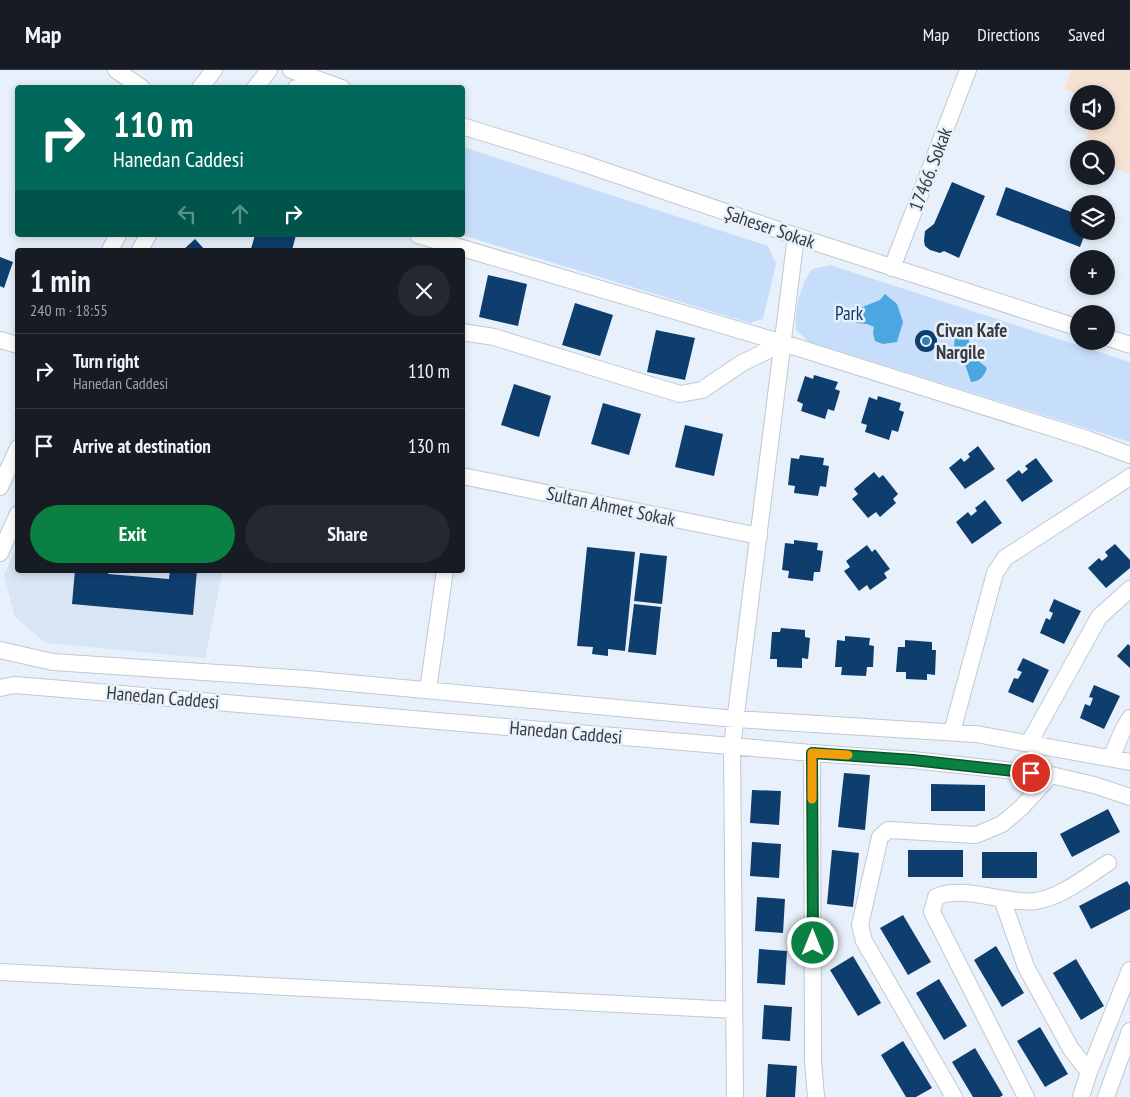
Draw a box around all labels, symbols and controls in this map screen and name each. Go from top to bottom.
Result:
text: Map [25,19,62,50]
text: Map [923,23,949,46]
text: Directions [977,23,1040,46]
text: Saved [1068,23,1105,46]
map controls [1070,85,1115,350]
button: sound [1070,85,1115,130]
text: 110 m [113,101,194,147]
icon: right [30,105,95,170]
street label: 17466. Sokak [903,123,957,214]
button: search [1070,140,1115,185]
text: Hanedan Caddesi [113,145,244,173]
button: layers [1070,195,1115,240]
icon: left [173,200,201,228]
icon: ahead [226,200,254,228]
icon: right [279,200,307,228]
street label: Şaheser Sokak [722,200,819,254]
button: + [1070,250,1115,295]
text: 1 min [30,261,91,300]
button: close [398,265,450,317]
text: 240 m · 18:55 [30,300,108,320]
park label: Park [835,301,864,325]
button: − [1070,305,1115,350]
place label: Civan Kafe Nargile [936,318,1007,364]
marker: Civan Kafe Nargile [920,335,932,347]
text: Turn right [73,349,139,373]
icon: right [30,357,58,385]
text: 110 m [408,359,450,383]
text: Hanedan Caddesi [73,373,168,393]
icon: arrive [30,432,58,460]
text: Arrive at destination [73,434,211,458]
text: 130 m [408,434,450,458]
street label: Sultan Ahmet Sokak [544,481,678,531]
button: Exit [30,505,235,563]
button: Share [245,505,450,563]
street label: Hanedan Caddesi [106,680,220,714]
street label: Hanedan Caddesi [509,715,623,749]
pin [1010,752,1052,794]
icon: arrive [1017,759,1045,787]
position arrow [786,916,838,968]

